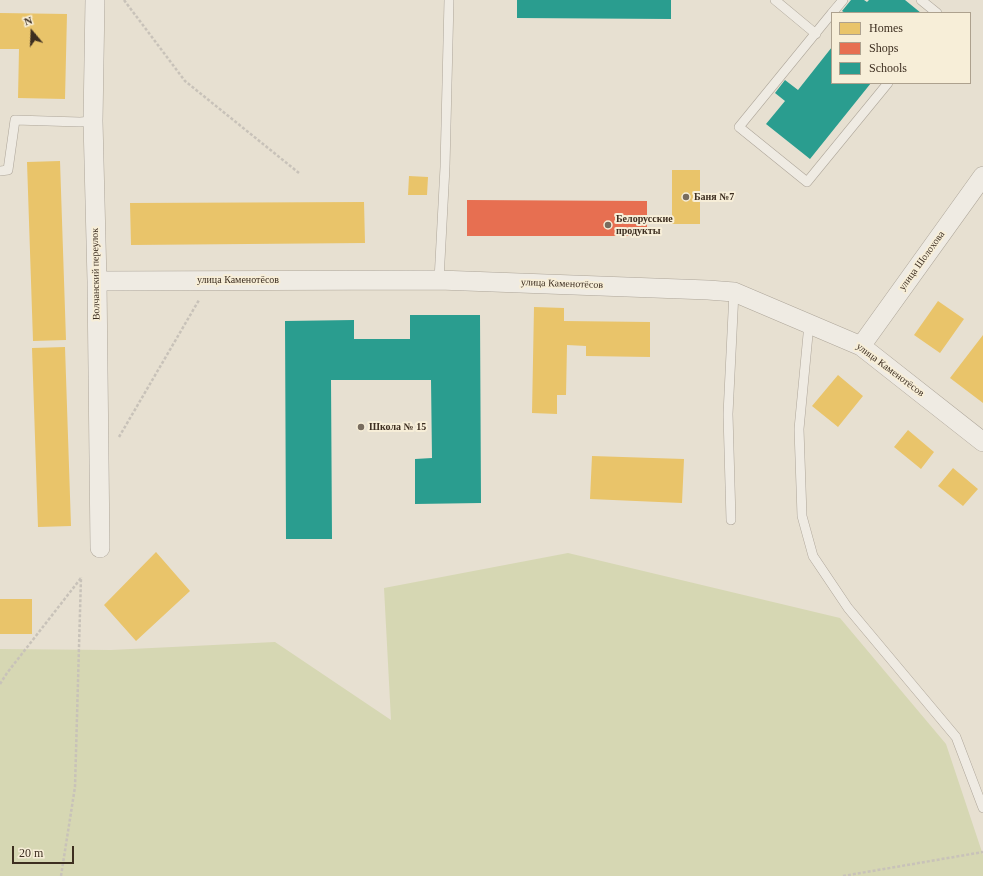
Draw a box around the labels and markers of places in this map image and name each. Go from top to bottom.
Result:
place label: Баня №7 [694,191,734,203]
marker: Баня №7 [681,192,691,202]
place label: Белорусские продукты [616,213,673,236]
marker: Белорусские продукты [603,220,613,230]
place label: Школа № 15 [369,421,426,433]
marker: Школа № 15 [356,422,366,432]

